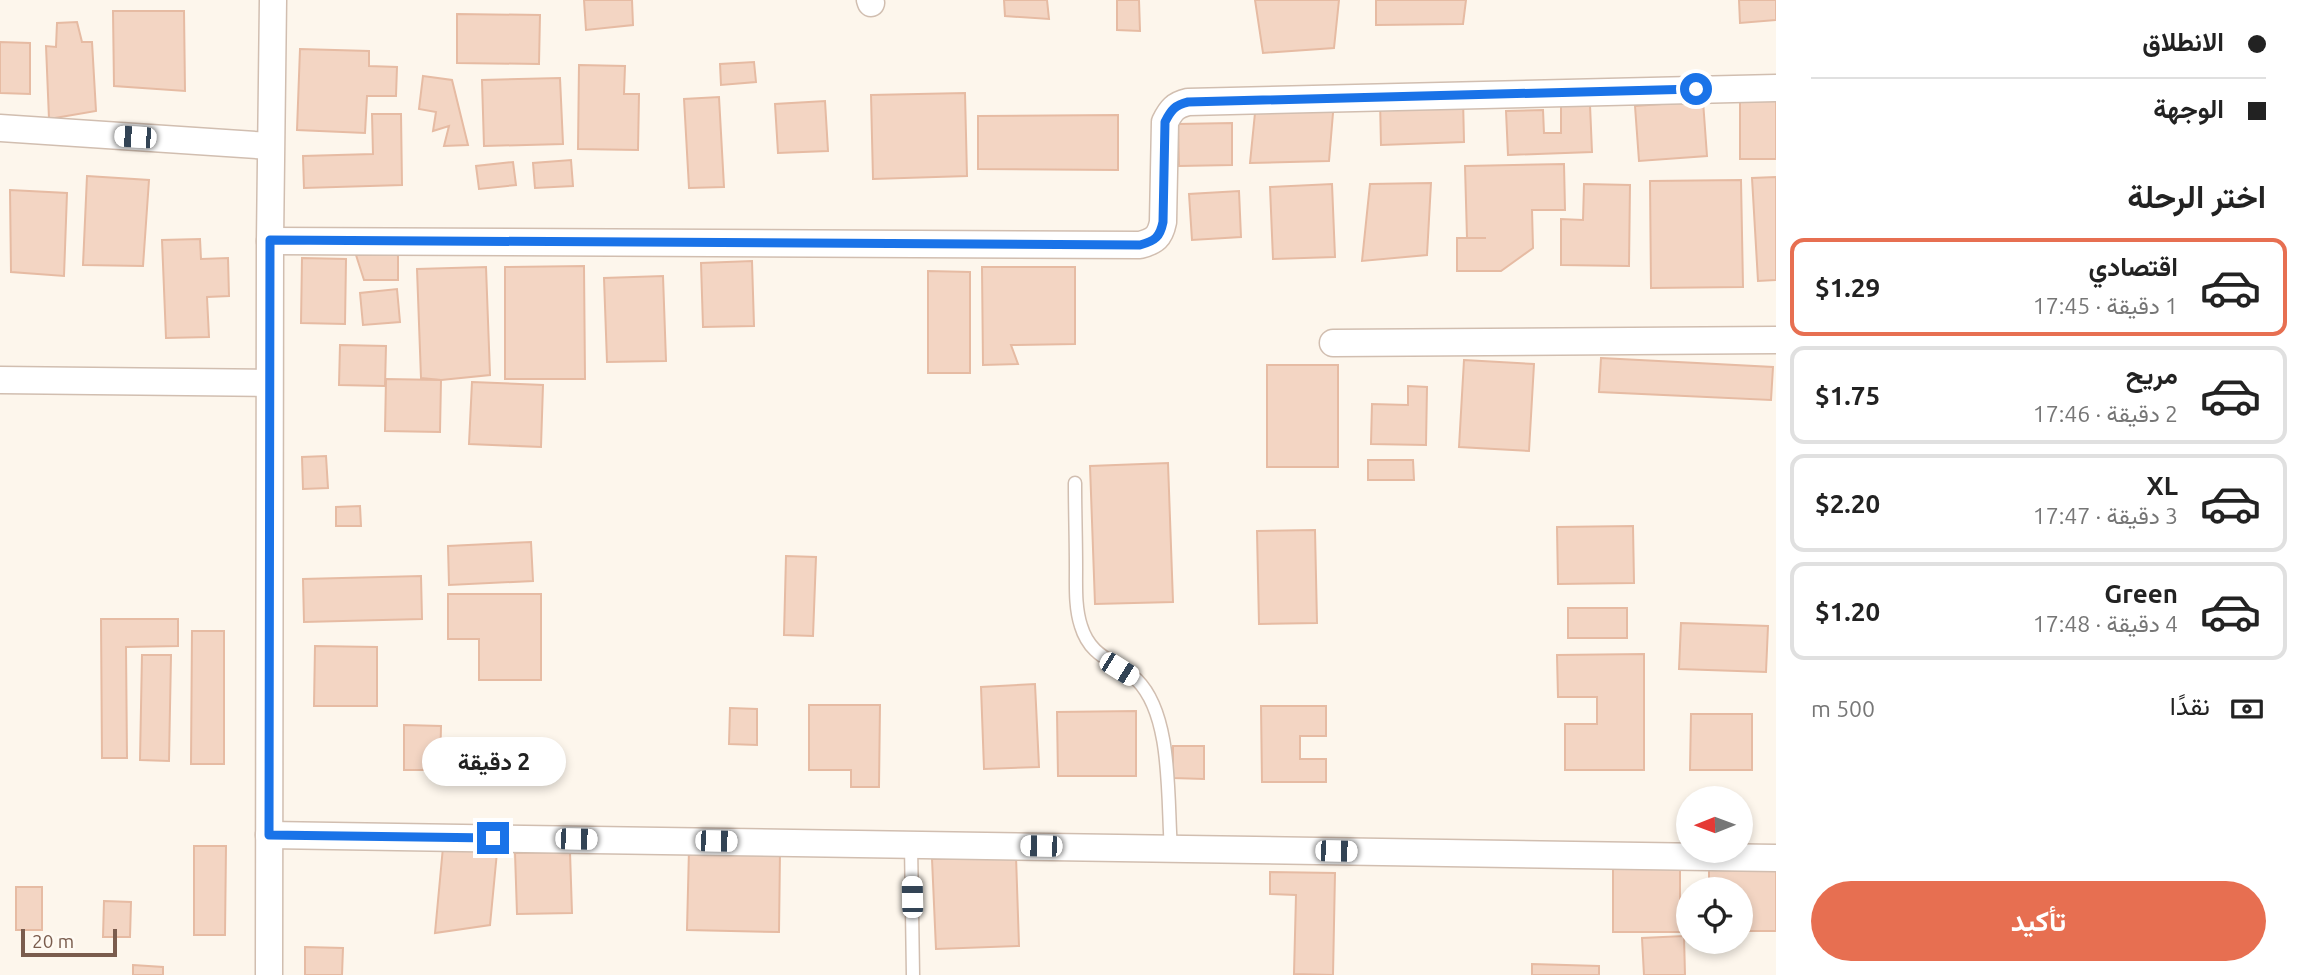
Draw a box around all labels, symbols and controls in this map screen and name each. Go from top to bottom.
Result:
text: الانطلاق [2142,27,2224,56]
route start [1680,73,1712,105]
text: الوجهة [2153,94,2224,123]
car [114,125,157,149]
text: اختر الرحلة [2127,178,2266,214]
text: اقتصادي [2089,252,2178,281]
icon: car [2199,256,2262,319]
text: $1.29 [1815,273,1880,302]
text: 1 دقيقة · 17:45 [2033,293,2178,318]
text: مريح [2126,360,2178,389]
icon: car [2199,364,2262,427]
text: $1.75 [1815,381,1880,410]
text: 2 دقيقة · 17:46 [2033,401,2178,426]
text: XL [2147,471,2178,500]
icon: car [2199,472,2262,535]
text: $2.20 [1815,489,1880,518]
text: 3 دقيقة · 17:47 [2033,503,2178,528]
text: Green [2104,579,2178,608]
icon: car [2199,580,2262,643]
text: $1.20 [1815,597,1880,626]
text: 4 دقيقة · 17:48 [2033,611,2178,636]
car [1096,649,1143,689]
icon: cash [2228,690,2266,728]
text: نقدًا [2170,691,2210,720]
text: 500 m [1811,696,1875,721]
callout: 2 دقيقة [421,736,565,786]
text: 2 دقيقة [458,749,530,774]
north arrow [1676,786,1754,863]
map controls [1676,786,1753,954]
route end [477,822,509,854]
car [555,828,598,850]
car [695,830,738,852]
car [1020,835,1063,857]
car [1315,840,1358,862]
car [902,876,923,918]
button: locate [1676,877,1753,954]
button: تأكيد [1811,881,2266,961]
scale bar [21,926,117,958]
text: 20 m [32,930,74,952]

